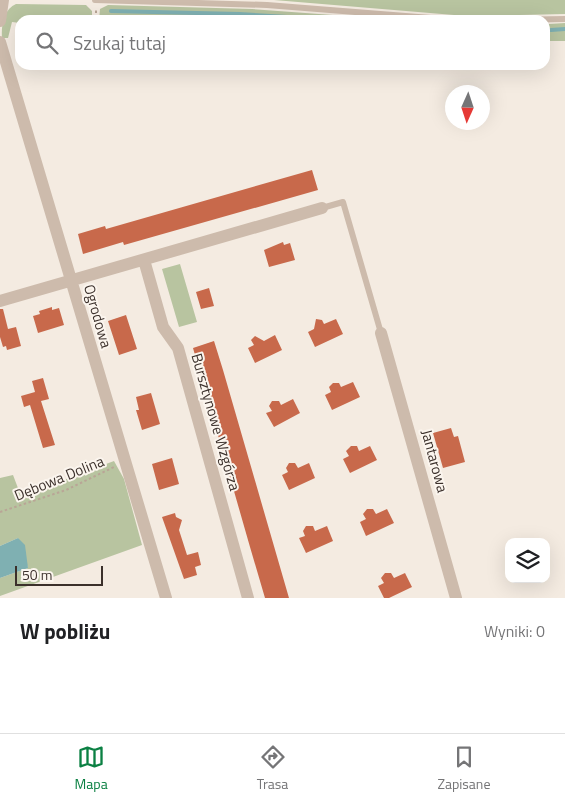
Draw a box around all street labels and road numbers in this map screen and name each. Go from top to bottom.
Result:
street label: Ogrodowa [78,281,118,351]
street label: Bursztynowe Wzgórza [185,351,247,494]
street label: Jantarowa [416,427,455,496]
street label: Dębowa Dolina [11,449,108,506]

